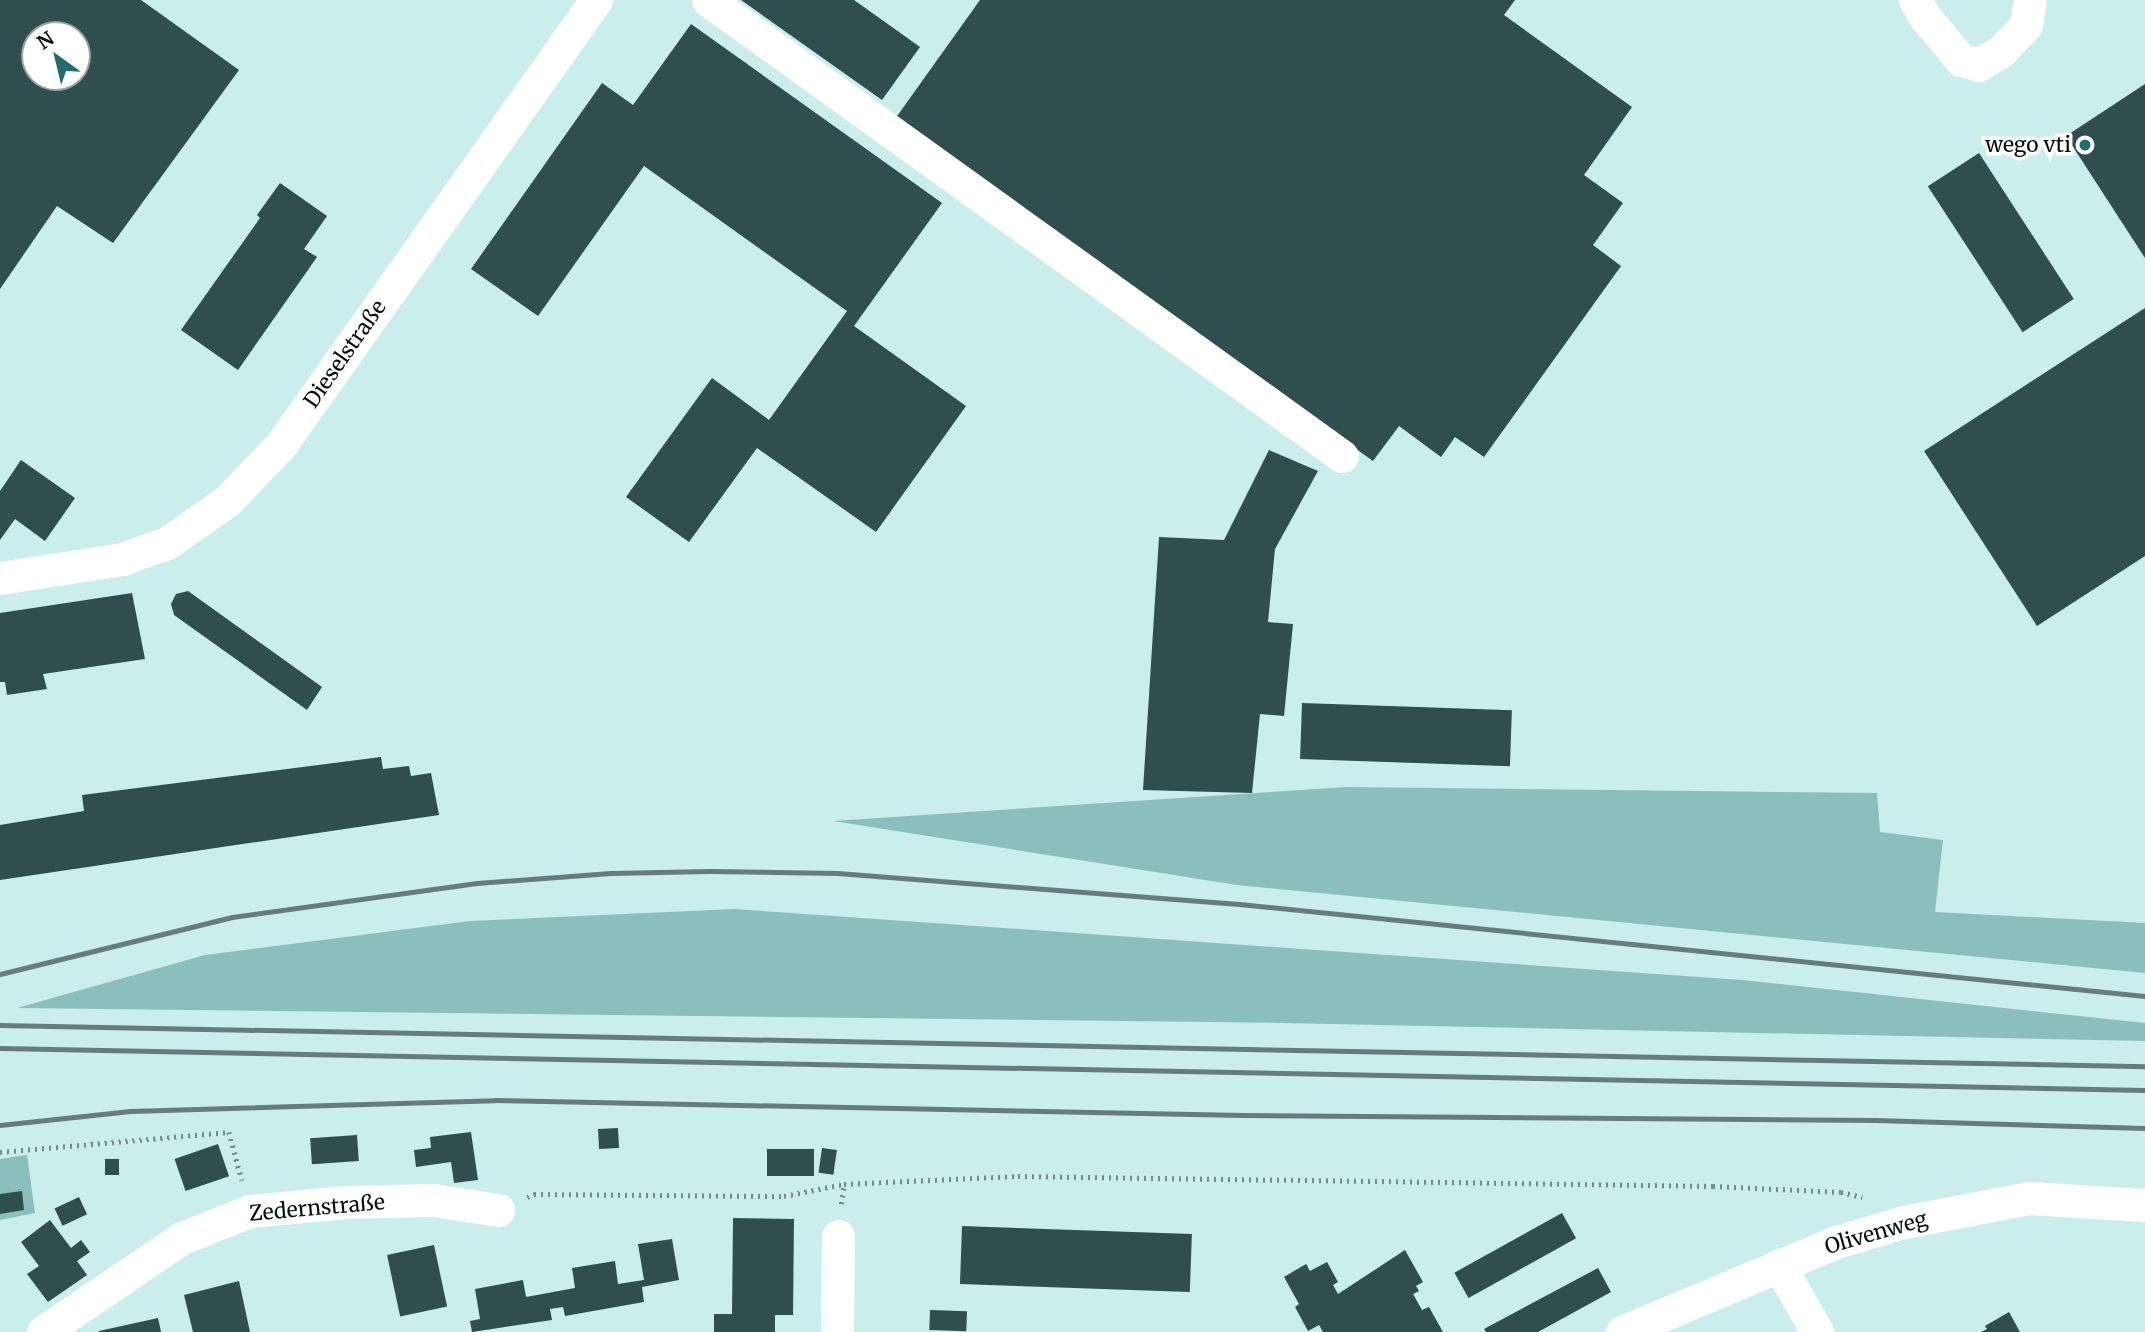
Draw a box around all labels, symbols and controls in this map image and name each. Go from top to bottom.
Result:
north arrow [21,21,91,91]
text: N [32,26,58,54]
place label: wego vti [1985,132,2071,158]
marker: wego vti [2077,137,2093,153]
street label: Dieselstraße [299,295,391,413]
street label: Zedernstraße [248,1190,386,1226]
street label: Olivenweg [1822,1206,1930,1260]

